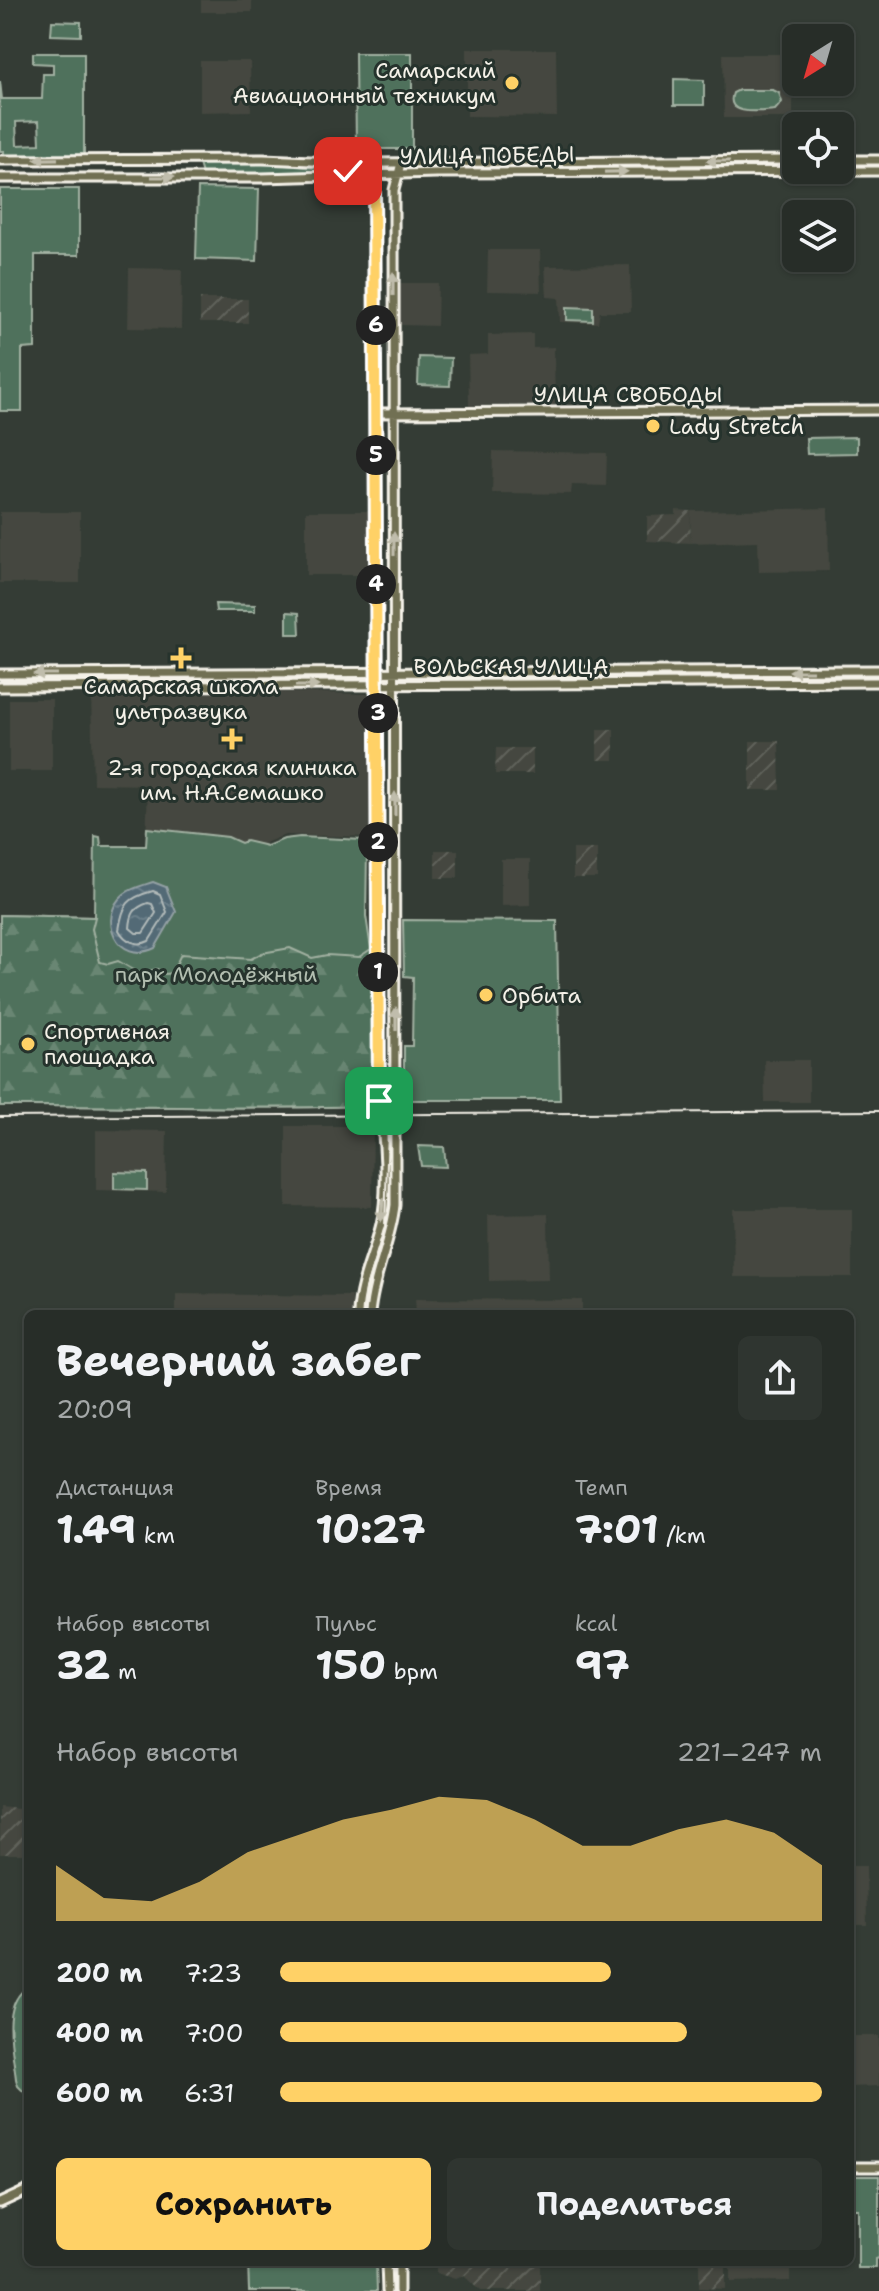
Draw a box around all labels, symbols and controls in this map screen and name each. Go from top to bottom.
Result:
north arrow [782,24,854,96]
map controls [782,24,854,272]
place label: Самарский Авиационный техникум [233,56,496,110]
marker: Самарский Авиационный техникум [503,74,521,92]
button: locate [782,112,854,184]
pin [314,137,382,205]
street label: УЛИЦА ПОБЕДЫ [399,139,575,172]
icon: check [326,149,370,193]
one-way arrow [33,153,58,165]
one-way arrow [705,155,730,167]
one-way arrow [604,166,629,178]
one-way arrow [151,171,176,183]
button: layers [782,200,854,272]
one-way arrow [387,271,400,296]
pin: 6 [356,305,396,345]
text: 6 [368,310,384,339]
street label: УЛИЦА СВОБОДЫ [534,380,722,409]
place label: Lady Stretch [669,412,804,441]
marker: Lady Stretch [644,417,662,435]
pin: 5 [356,435,396,475]
text: 5 [369,440,383,469]
one-way arrow [388,531,400,556]
pin: 4 [356,564,396,604]
text: 4 [368,569,384,598]
marker: Самарская школа ультразвука [170,647,192,669]
street label: ВОЛЬСКАЯ УЛИЦА [413,652,609,681]
one-way arrow [788,665,813,677]
one-way arrow [32,668,57,680]
place label: Самарская школа ультразвука [83,672,279,726]
one-way arrow [295,680,320,692]
pin: 3 [358,693,398,733]
text: 3 [370,698,386,727]
marker: 2-я городская клиника им. Н.А.Семашко [221,728,243,750]
place label: 2-я городская клиника им. Н.А.Семашко [107,753,357,807]
one-way arrow [389,791,401,816]
pin: 2 [358,822,398,862]
text: 2 [370,827,386,856]
pin: 1 [358,952,398,992]
text: 1 [373,957,383,986]
park label: парк Молодёжный [115,960,317,989]
place label: Орбита [502,981,581,1010]
marker: Орбита [477,986,495,1004]
one-way arrow [390,1006,402,1031]
place label: Спортивная площадка [44,1017,170,1071]
marker: Спортивная площадка [19,1035,37,1053]
pin [345,1067,413,1135]
icon: arrive [357,1079,401,1123]
one-way arrow [376,1198,389,1223]
text: Вечерний забег [56,1331,421,1390]
button: share [738,1336,822,1420]
text: 20:09 [56,1391,133,1426]
text: Дистанция [56,1473,174,1502]
text: Время [315,1473,382,1502]
text: Темп [575,1473,628,1502]
text: 1.49 [56,1502,136,1556]
text: 10:27 [315,1502,426,1556]
text: 7:01 [575,1502,659,1556]
text: km [136,1521,175,1550]
text: /km [659,1521,706,1550]
text: Набор высоты [56,1609,210,1638]
text: Пульс [315,1609,377,1638]
text: kcal [575,1609,617,1638]
text: 32 [56,1638,111,1692]
text: 150 [315,1638,386,1692]
text: 97 [575,1638,630,1692]
text: m [111,1657,137,1686]
text: bpm [386,1657,438,1686]
text: Набор высоты [56,1734,238,1769]
text: 221–247 m [677,1734,822,1769]
text: 200 m [56,1955,143,1990]
text: 7:23 [184,1955,242,1990]
text: 400 m [56,2015,143,2050]
text: 7:00 [184,2015,244,2050]
text: 600 m [56,2075,143,2110]
text: 6:31 [184,2075,235,2110]
button: Сохранить [56,2158,431,2250]
button: Поделиться [447,2158,822,2250]

